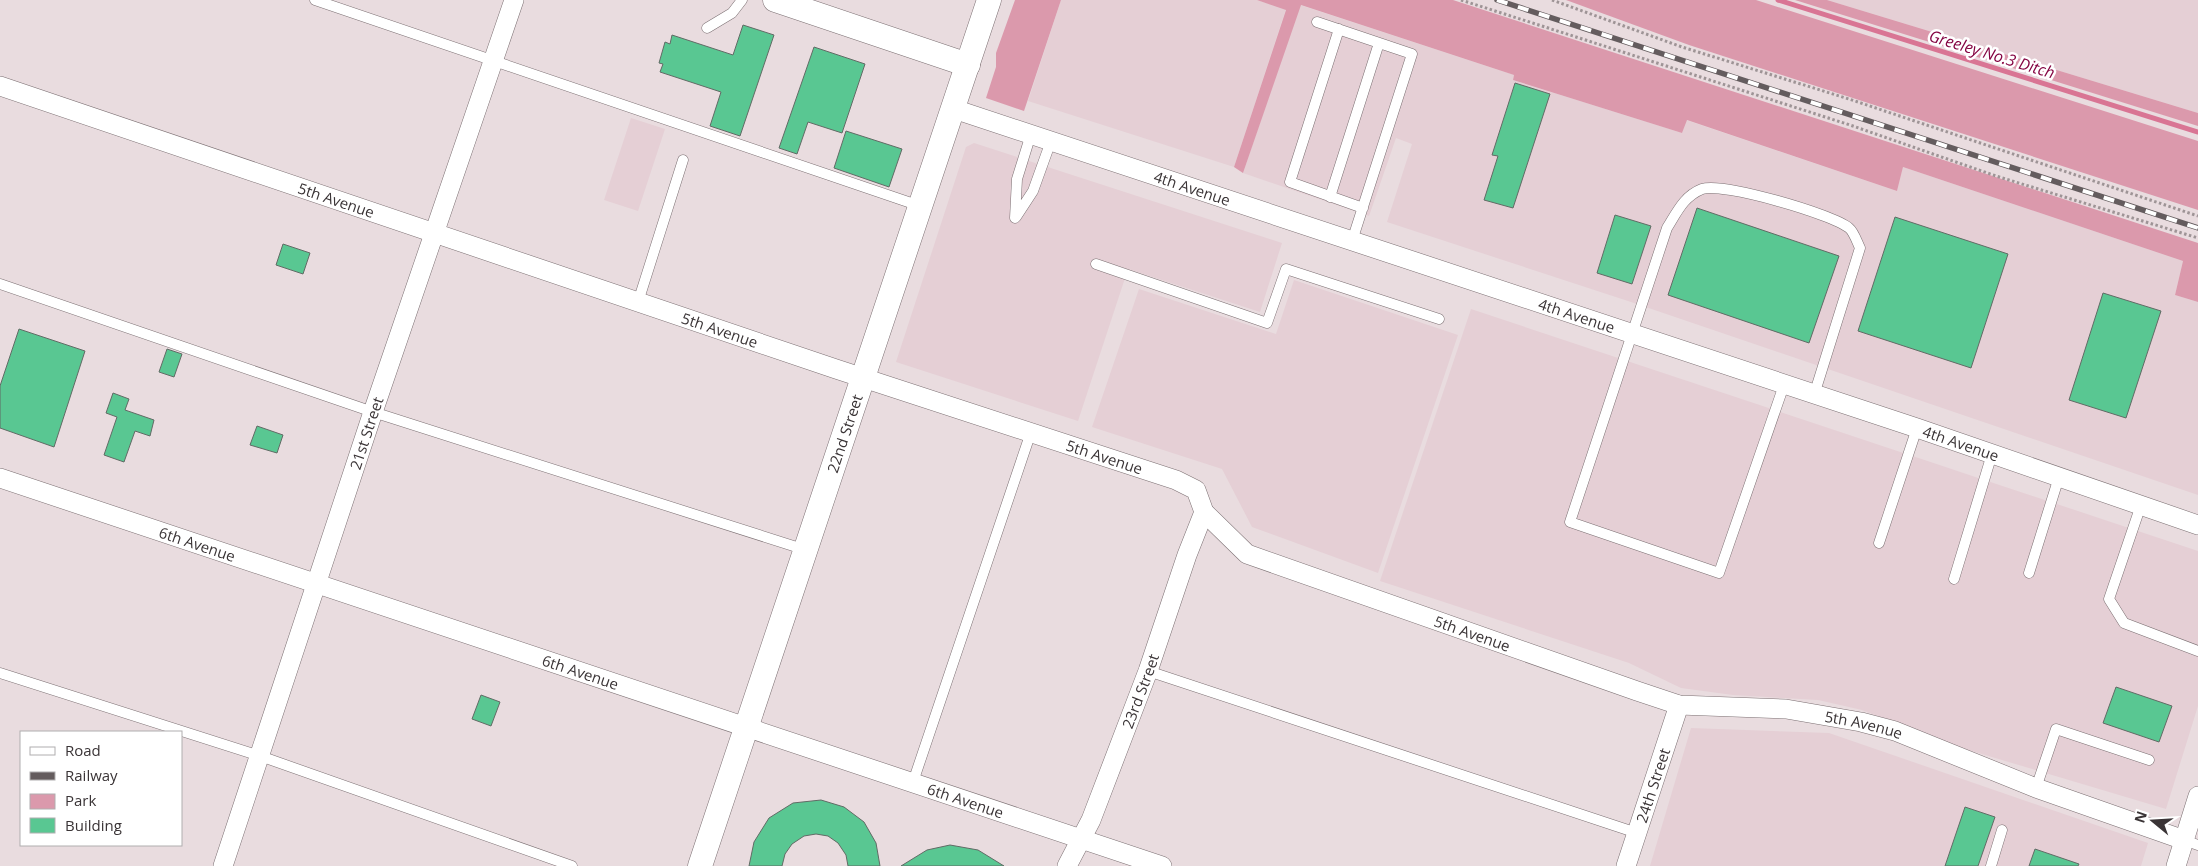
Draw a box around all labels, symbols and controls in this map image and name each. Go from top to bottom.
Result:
water label: Greeley No.3 Ditch [1926,24,2058,84]
street label: 4th Avenue [1151,166,1233,210]
street label: 5th Avenue [295,178,377,222]
street label: 4th Avenue [1536,293,1618,337]
street label: 5th Avenue [679,307,761,352]
street label: 22nd Street [822,392,867,475]
street label: 21st Street [345,394,388,472]
street label: 4th Avenue [1920,421,2002,466]
street label: 5th Avenue [1064,435,1145,478]
street label: 6th Avenue [157,522,238,566]
street label: 5th Avenue [1432,611,1513,656]
street label: 6th Avenue [540,650,621,694]
street label: 23rd Street [1117,651,1163,731]
street label: 5th Avenue [1823,706,1906,743]
legend [20,731,182,846]
text: Road [65,740,101,760]
street label: 24th Street [1631,745,1674,825]
text: Railway [65,765,118,785]
street label: 6th Avenue [925,778,1006,822]
text: Park [65,790,96,810]
north arrow [2128,796,2178,846]
text: N [2129,808,2151,825]
text: Building [65,815,122,835]

